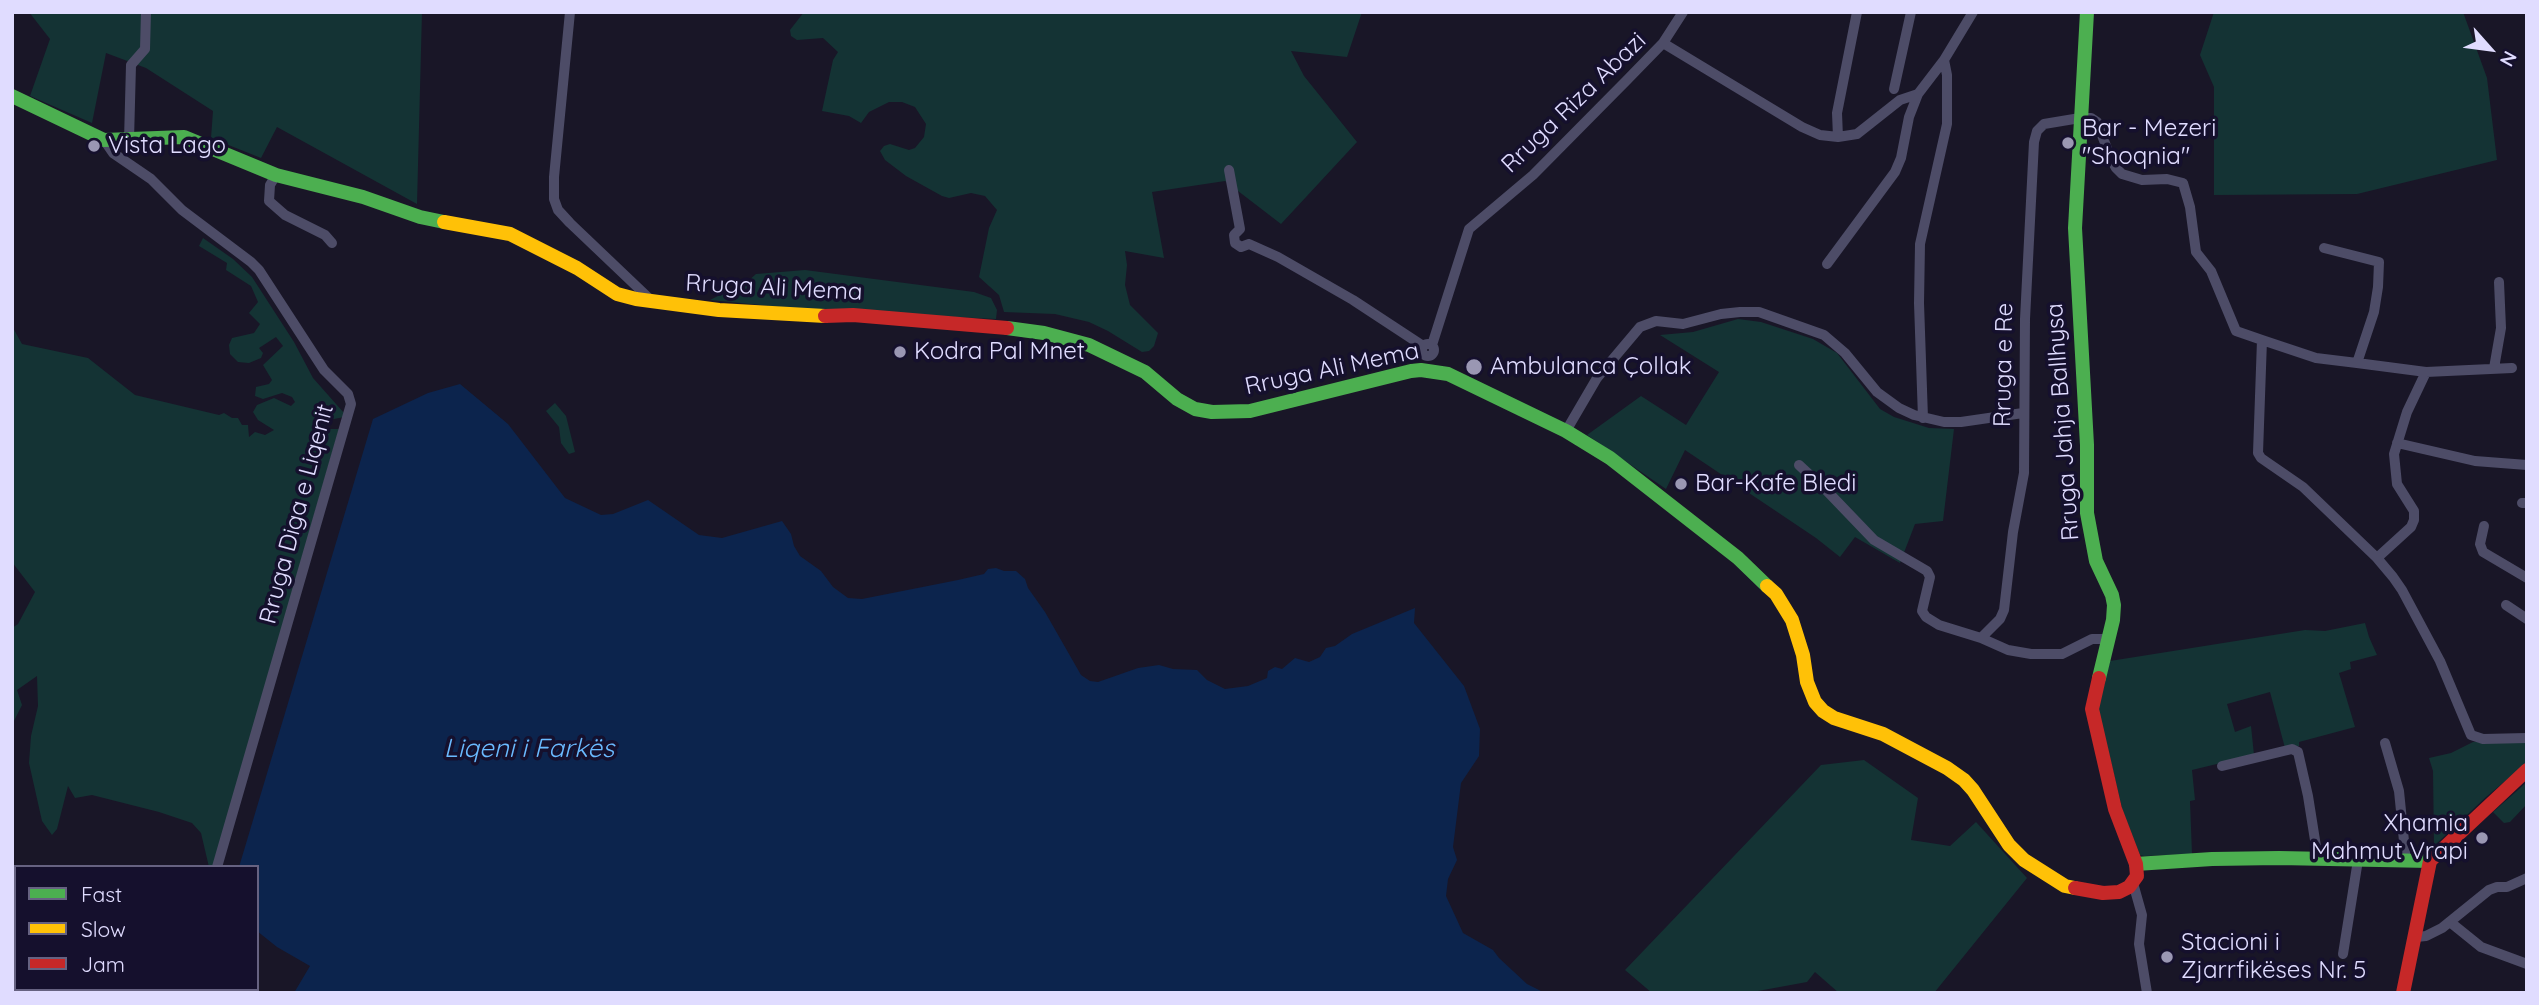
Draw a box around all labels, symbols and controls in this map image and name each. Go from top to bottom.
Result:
north arrow [2455,14,2525,84]
street label: Rruga Riza Abazi [1496,27,1652,179]
text: N [2495,47,2522,71]
place label: Bar - Mezeri "Shoqnia" [2082,115,2216,171]
place label: Vista Lago [108,132,226,160]
marker: Bar - Mezeri "Shoqnia" [2060,135,2076,151]
marker: Vista Lago [86,138,102,154]
street label: Rruga Ali Mema [685,269,863,307]
street label: Rruga Jahja Ballhysa [2040,302,2086,542]
street label: Rruga e Re [1989,303,2019,427]
street label: Rruga Ali Mema [1242,336,1422,402]
place label: Kodra Pal Mnet [914,338,1085,366]
marker: Kodra Pal Mnet [892,344,908,360]
place label: Ambulanca Çollak [1490,353,1692,381]
marker: Ambulanca Çollak [1464,357,1484,377]
street label: Rruga Diga e Liqenit [254,401,340,627]
place label: Bar-Kafe Bledi [1695,470,1856,498]
marker: Bar-Kafe Bledi [1673,476,1689,492]
water label: Liqeni i Farkës [444,733,614,765]
place label: Xhamia Mahmut Vrapi [2311,810,2468,866]
marker: Xhamia Mahmut Vrapi [2474,830,2490,846]
legend [14,865,259,991]
text: Fast [81,881,122,907]
text: Slow [81,916,126,942]
place label: Stacioni i Zjarrfikëses Nr. 5 [2181,929,2366,985]
marker: Stacioni i Zjarrfikëses Nr. 5 [2159,949,2175,965]
text: Jam [81,951,125,977]

